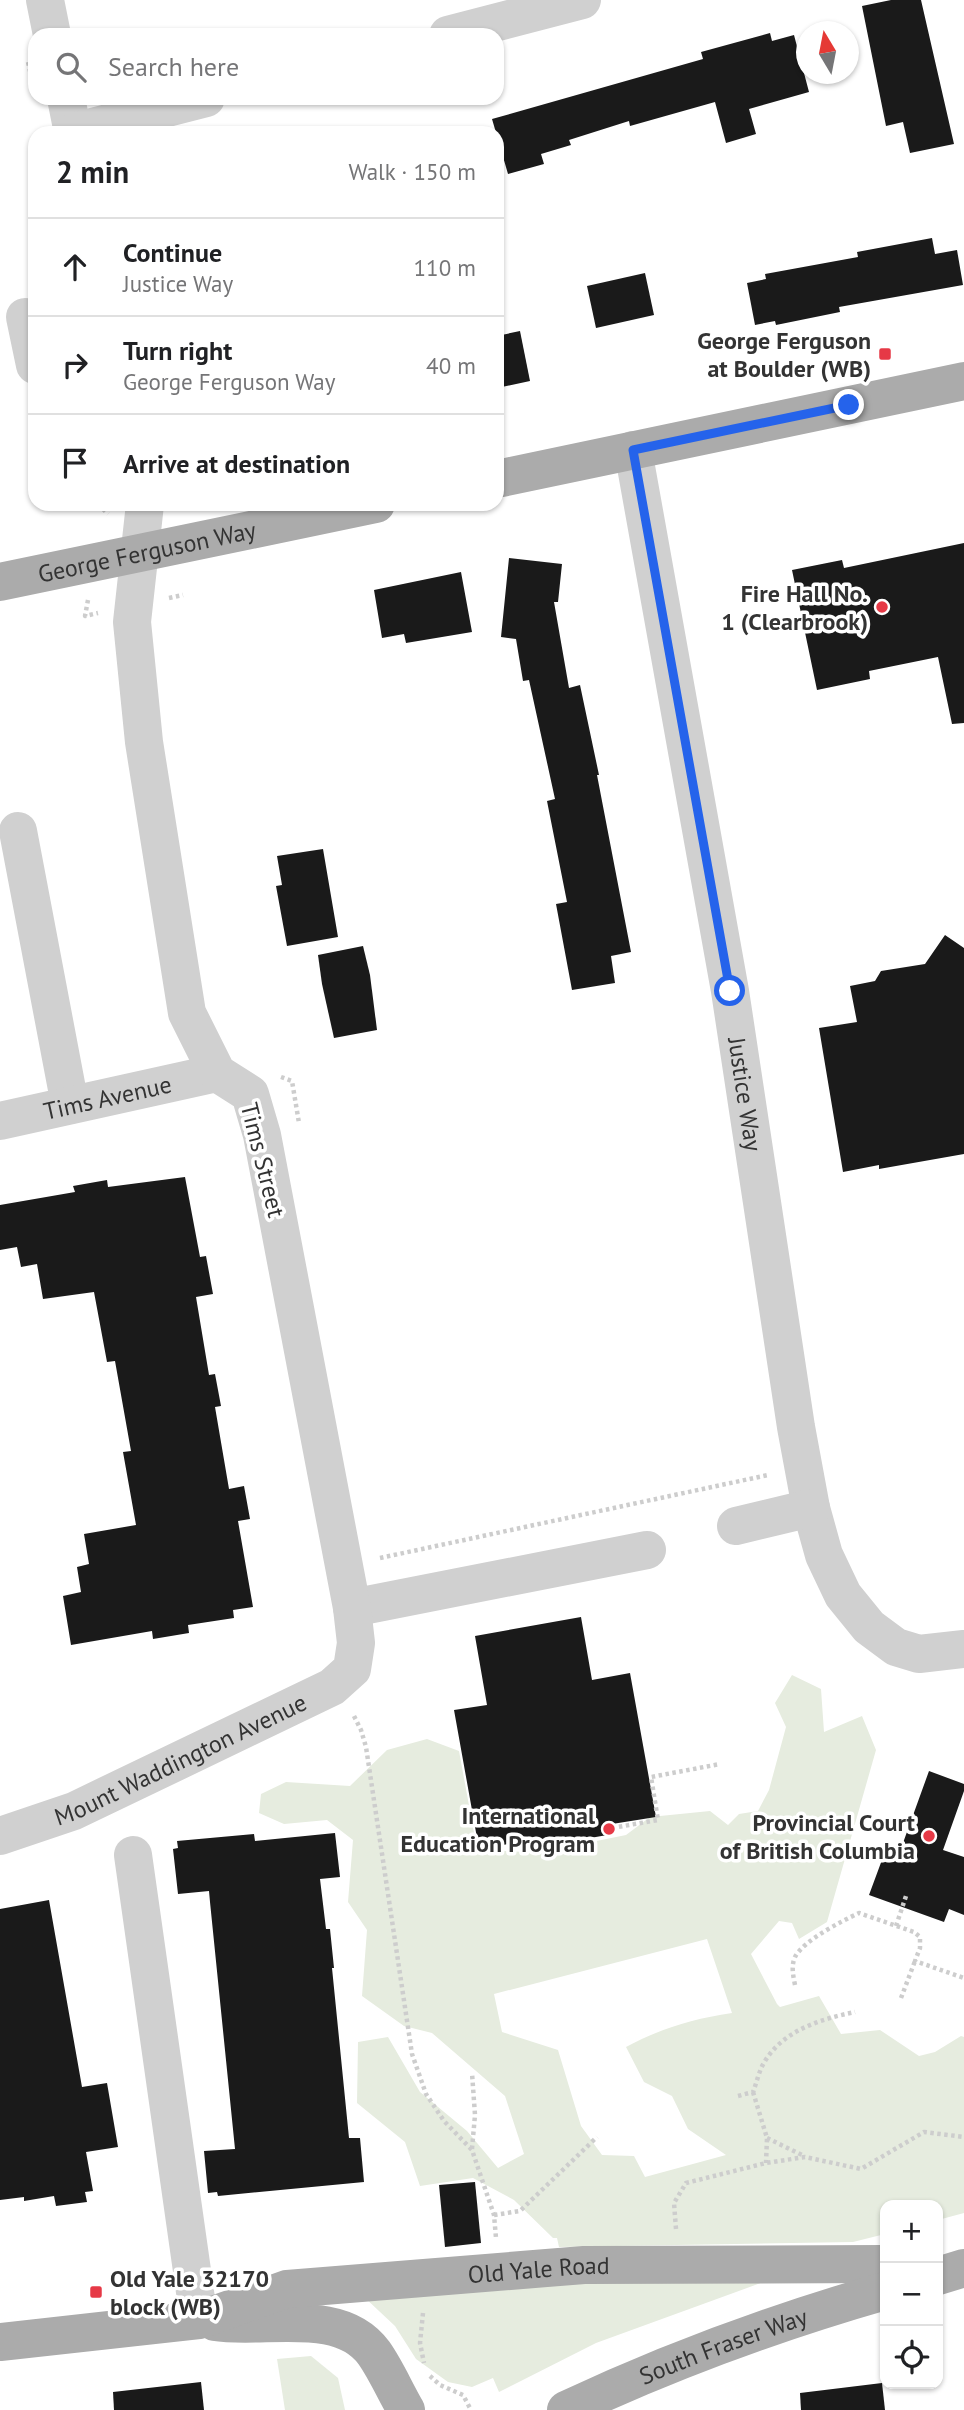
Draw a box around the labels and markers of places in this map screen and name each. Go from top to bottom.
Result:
place label: George Ferguson at Boulder (WB) [697,325,871,384]
marker: George Ferguson at Boulder (WB) [877,346,893,362]
place label: Fire Hall No. 1 (Clearbrook) [721,578,868,637]
marker: Fire Hall No. 1 (Clearbrook) [874,599,890,615]
place label: International Education Program [401,1800,596,1859]
place label: Provincial Court of British Columbia [720,1807,916,1866]
marker: International Education Program [601,1821,617,1837]
marker: Provincial Court of British Columbia [921,1828,937,1844]
place label: Old Yale 32170 block (WB) [110,2263,269,2322]
marker: Old Yale 32170 block (WB) [88,2284,104,2300]

